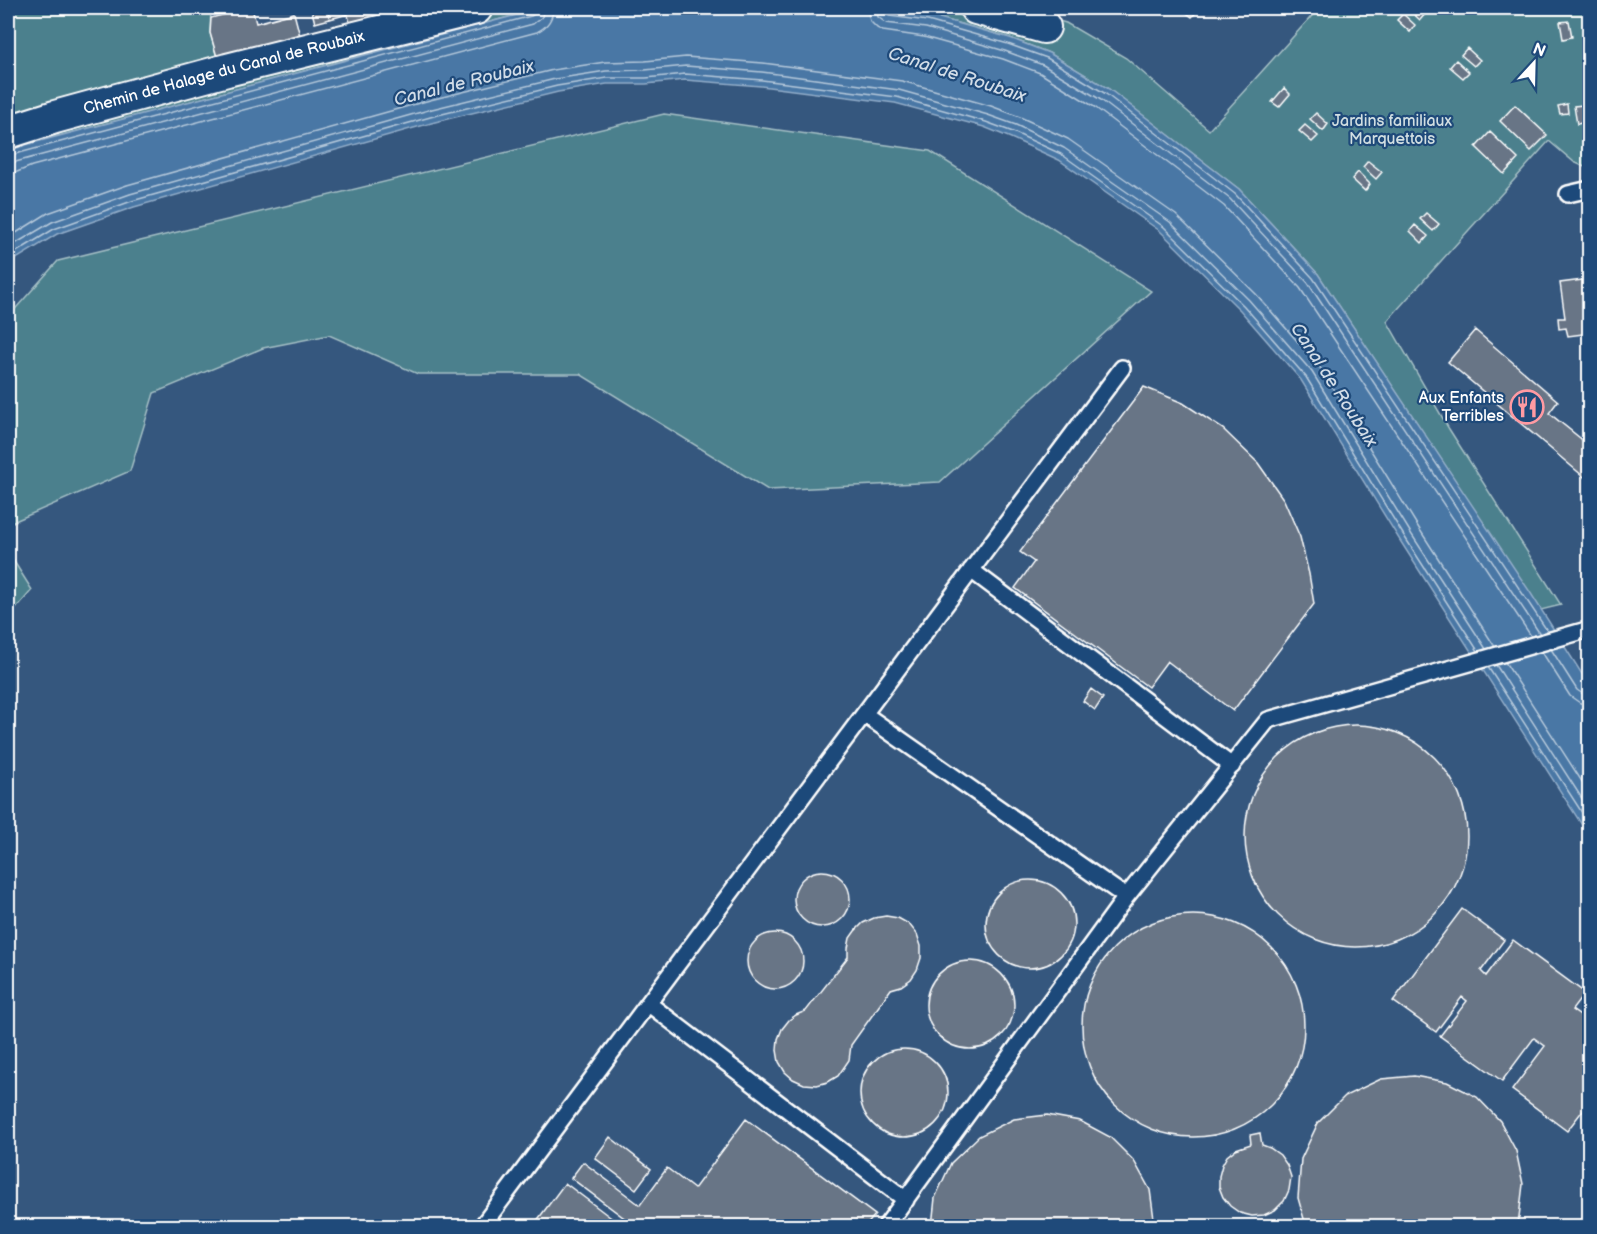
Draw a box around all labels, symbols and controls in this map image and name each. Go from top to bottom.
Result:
street label: Chemin de Halage du Canal de Roubaix [81,27,367,118]
north arrow [1504,33,1564,93]
text: N [1530,39,1548,62]
water label: Canal de Roubaix [885,43,1029,107]
water label: Canal de Roubaix [392,55,537,111]
park label: Jardins familiaux Marquettois [1332,112,1452,149]
water label: Canal de Roubaix [1286,319,1382,452]
place label: Aux Enfants Terribles [1419,389,1504,426]
restaurant icon: Aux Enfants Terribles [1509,389,1545,425]

